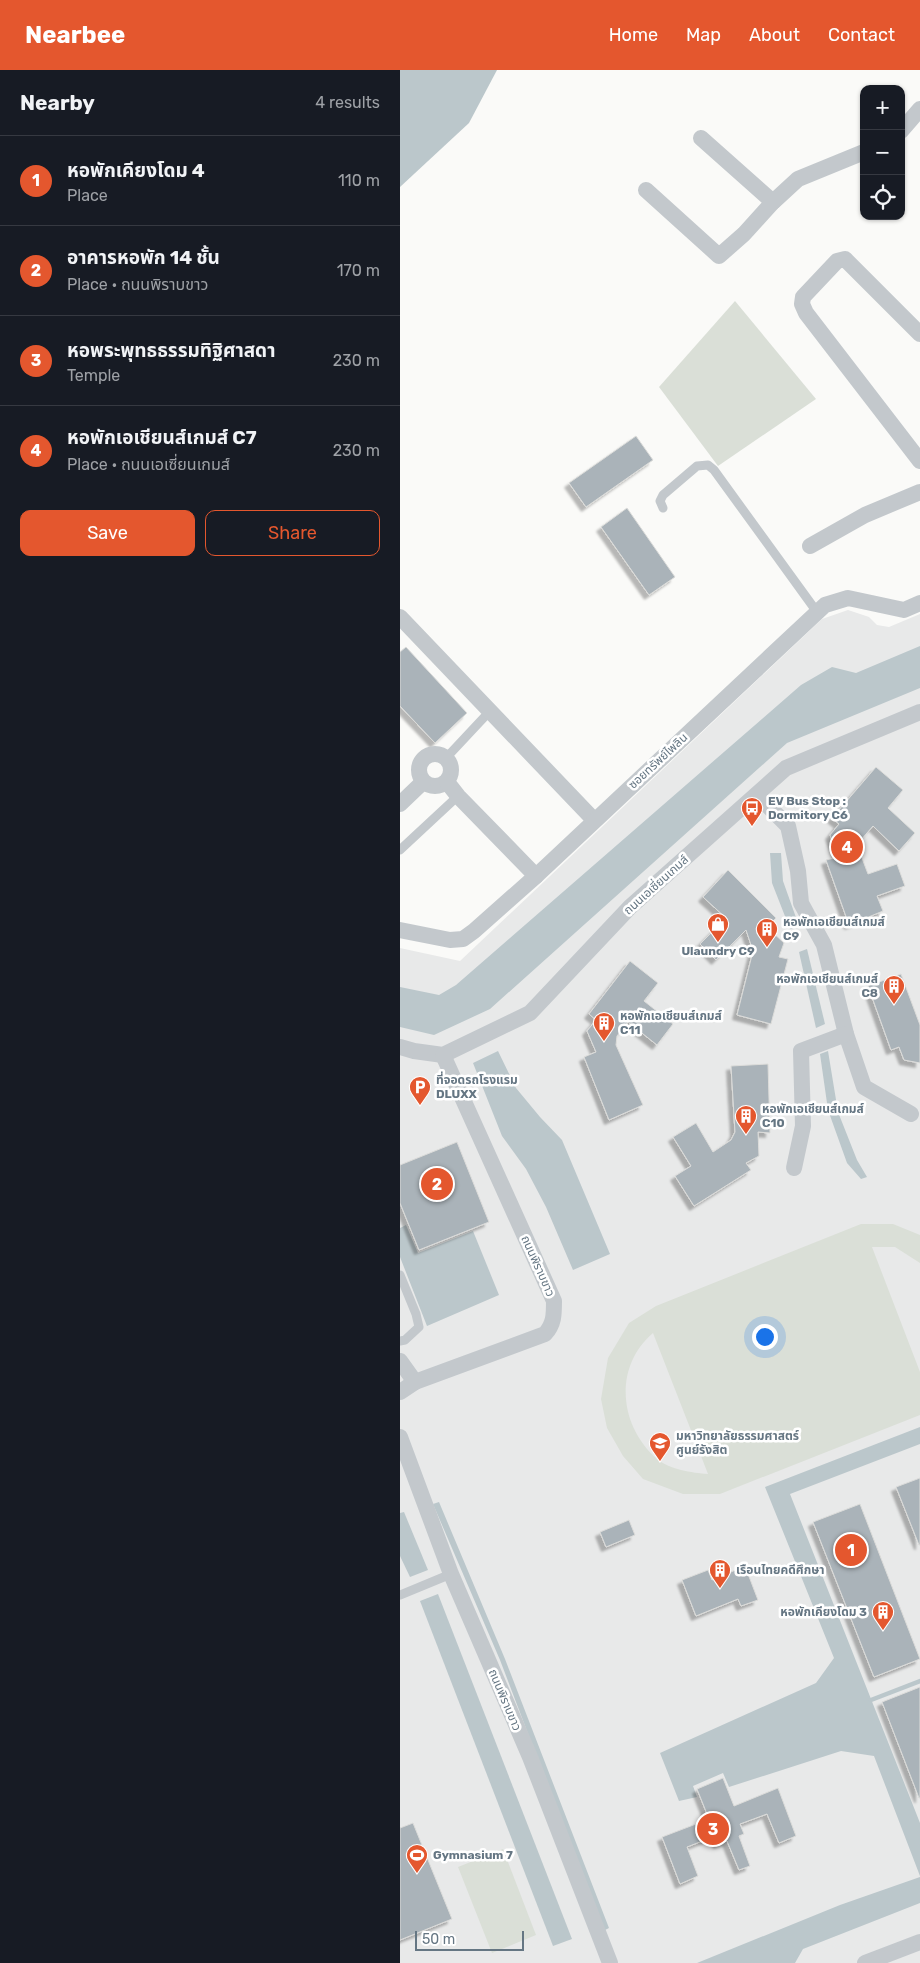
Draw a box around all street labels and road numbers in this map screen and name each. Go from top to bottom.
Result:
street label: ซอยทรัพย์ไพลิน [626,730,690,792]
street label: ถนนเอเซี่ยนเกมส์ [620,851,691,918]
street label: ถนนพิราบขาว [518,1233,558,1299]
street label: ถนนพิราบขาว [486,1667,524,1733]

